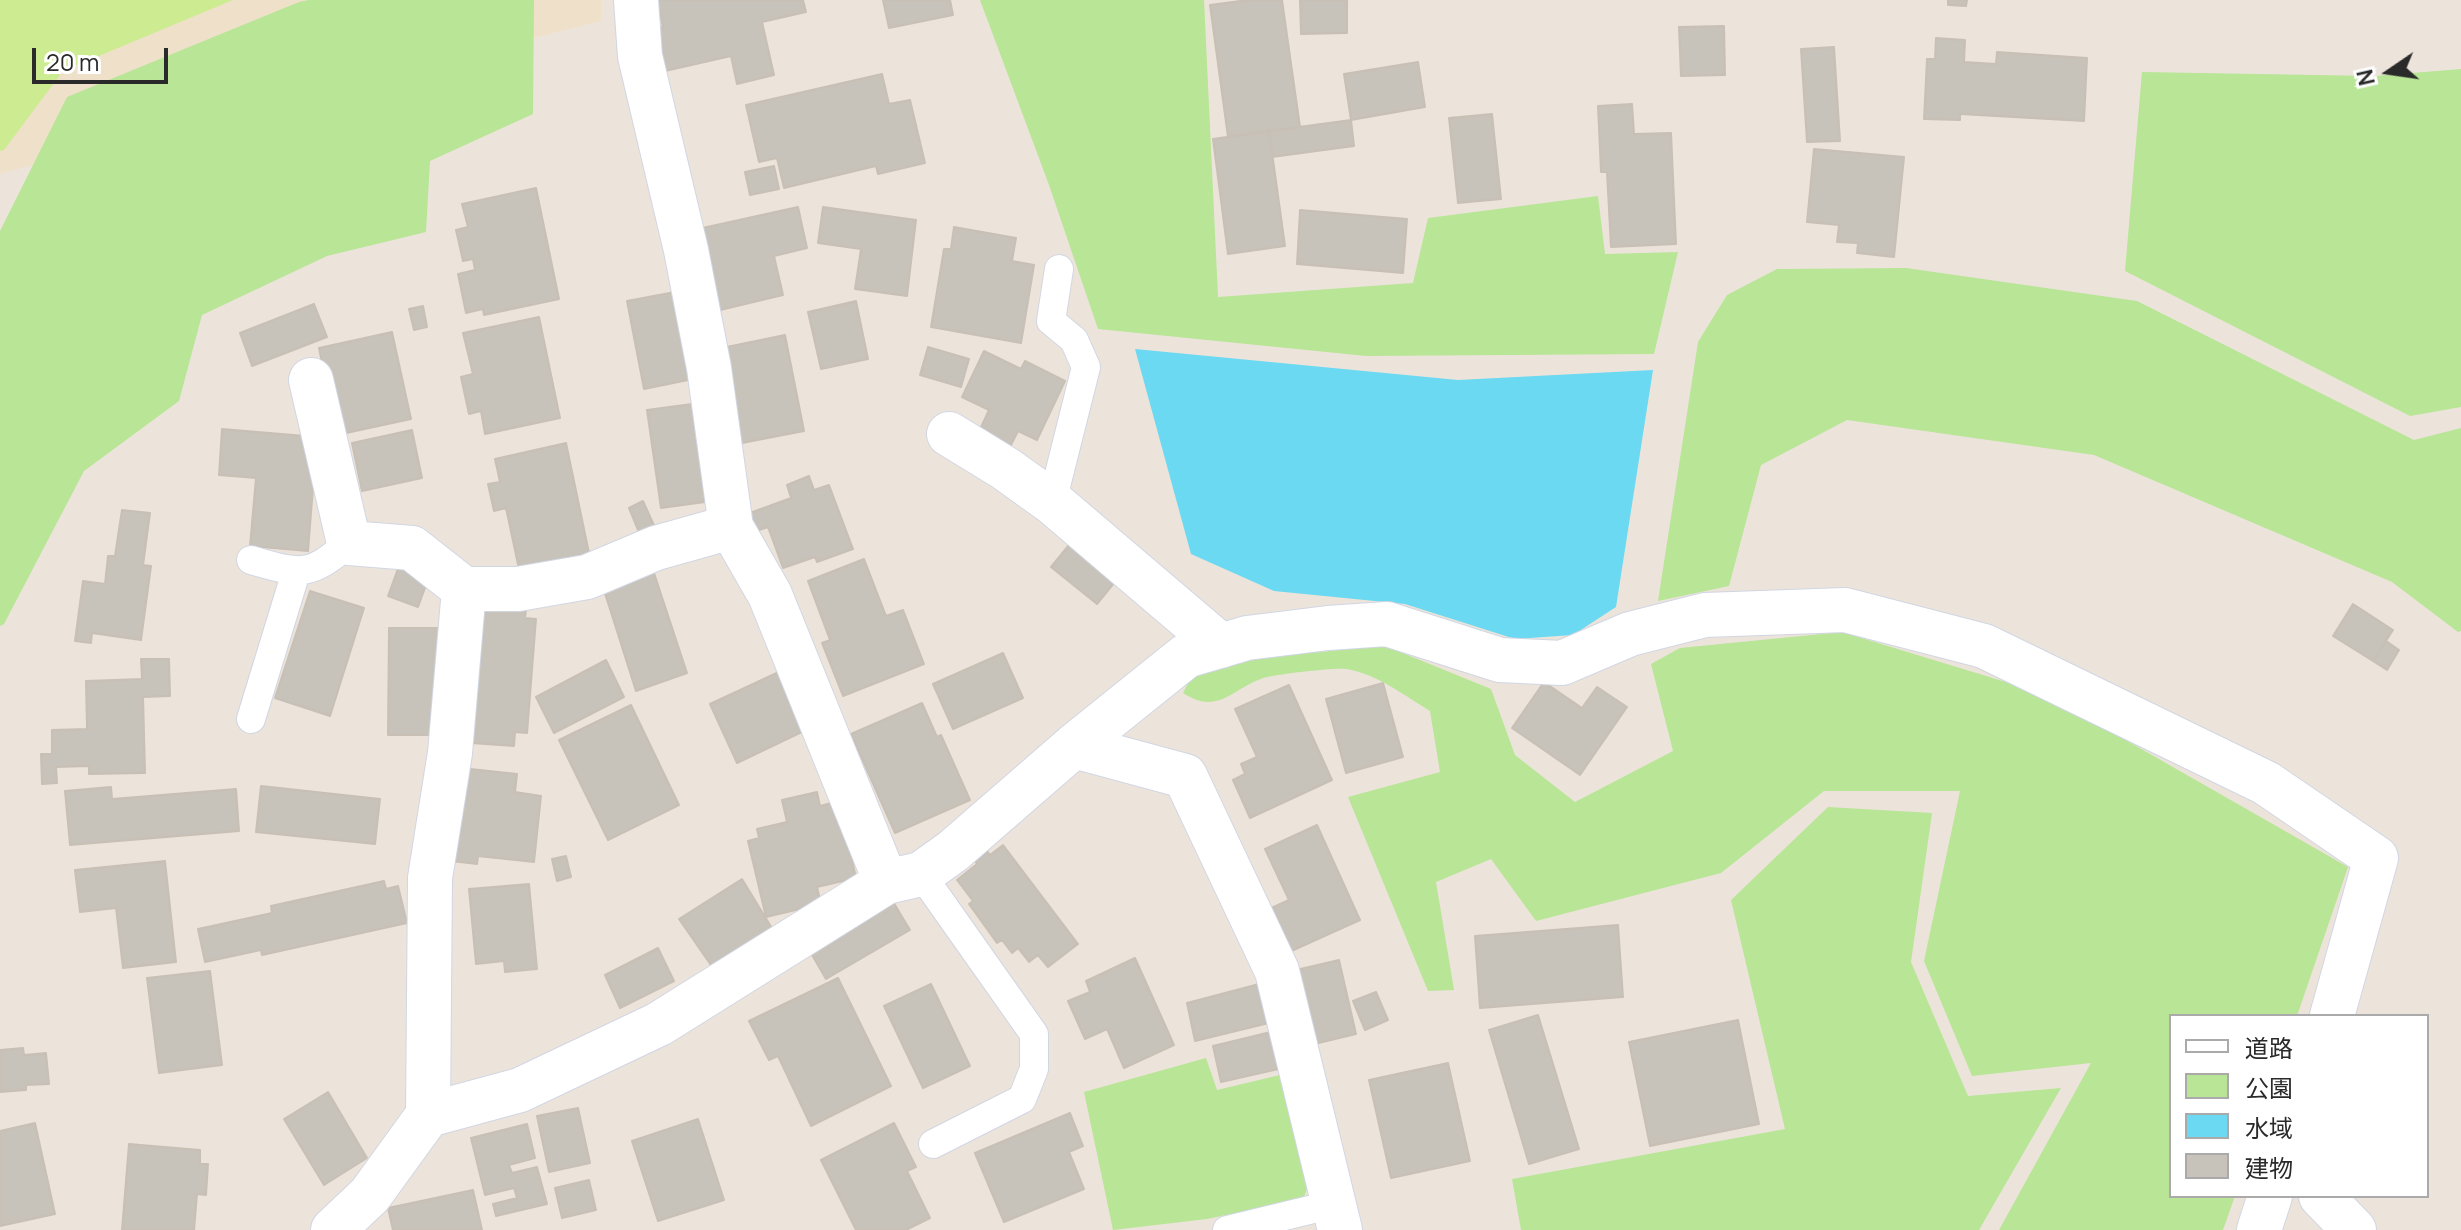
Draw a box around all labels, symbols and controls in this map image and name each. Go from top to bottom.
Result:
scale bar [36,32,172,82]
north arrow [2349,32,2429,112]
text: 20 m [46,45,99,78]
text: N [2349,66,2382,88]
legend [2169,1014,2429,1198]
text: 道路 [2245,1031,2293,1064]
text: 公園 [2245,1071,2293,1104]
text: 水域 [2245,1111,2293,1144]
text: 建物 [2245,1151,2293,1184]

